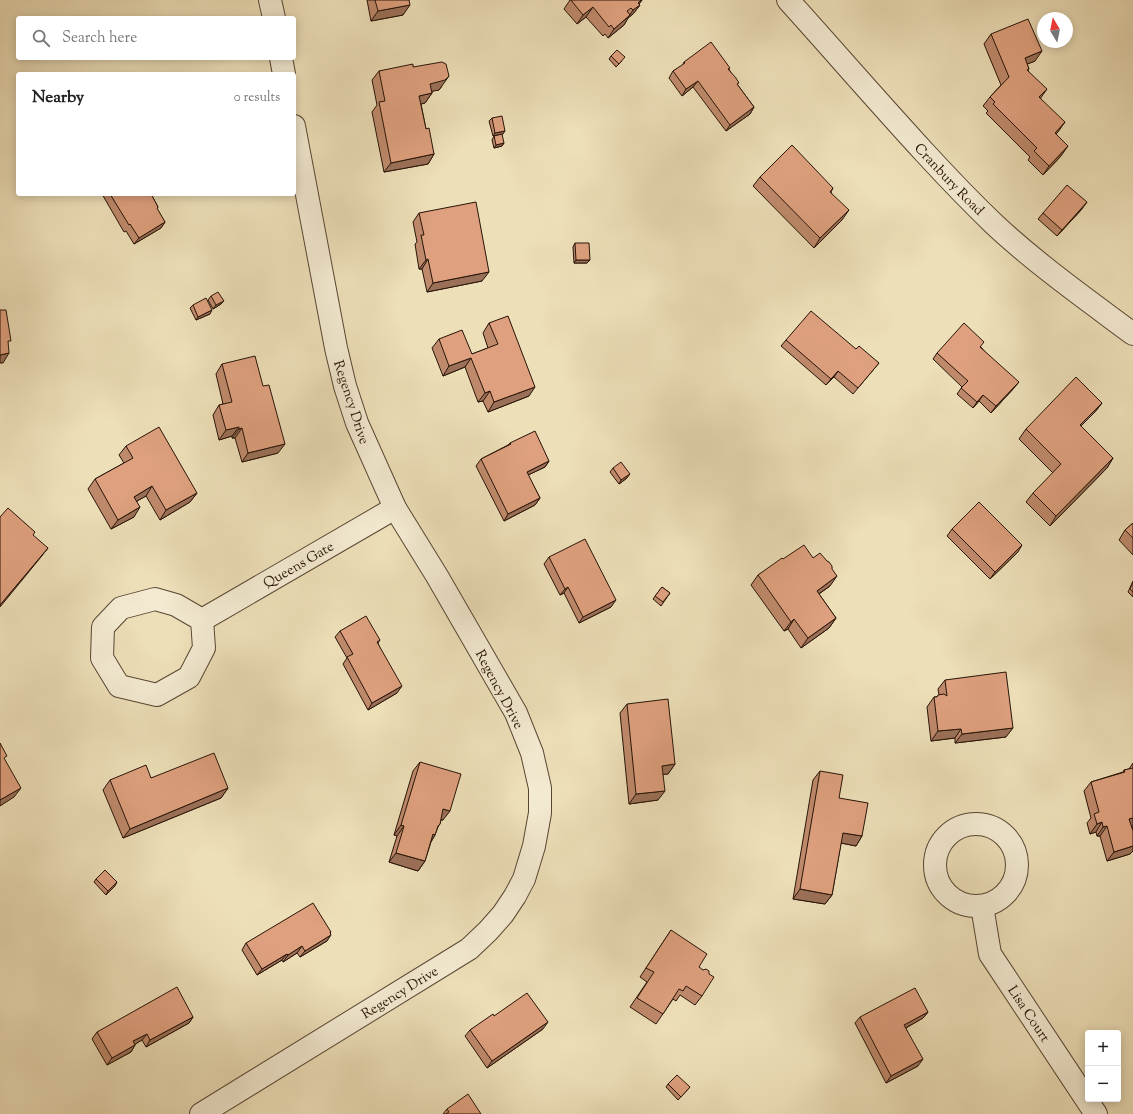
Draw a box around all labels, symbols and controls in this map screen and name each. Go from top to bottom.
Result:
north arrow [1037,12,1073,48]
search box [16,16,296,60]
icon: search [30,27,52,49]
text: Search here [62,28,137,49]
text: Nearby [32,86,84,110]
text: 0 results [234,89,280,107]
street label: Cranbury Road [909,139,988,221]
street label: Regency Drive [327,358,373,447]
street label: Queens Gate [260,538,338,594]
street label: Regency Drive [469,647,528,733]
street label: Regency Drive [358,962,443,1025]
street label: Lisa Court [1002,982,1054,1047]
map controls [1085,1030,1121,1102]
button: + [1085,1030,1121,1066]
button: − [1085,1066,1121,1102]

